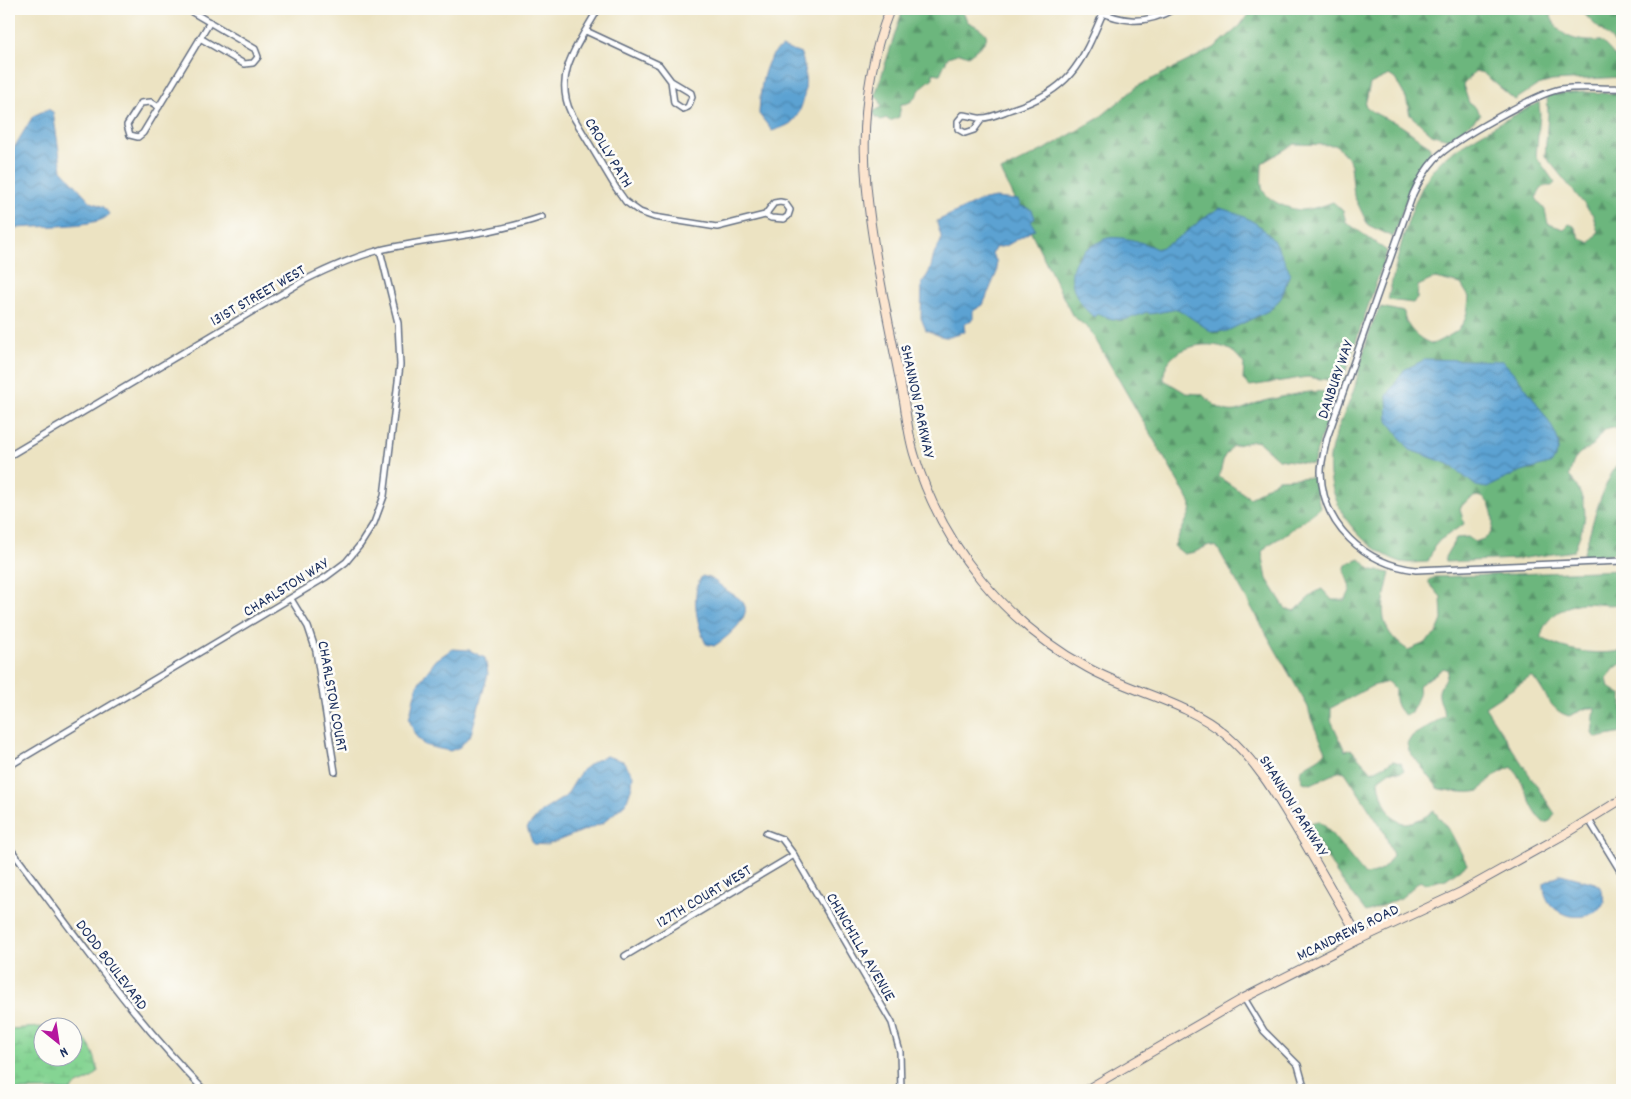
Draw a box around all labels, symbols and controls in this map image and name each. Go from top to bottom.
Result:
street label: CROLLY PATH [578,114,638,193]
street label: 131ST STREET WEST [206,259,311,333]
street label: DANBURY WAY [1312,337,1361,422]
street label: SHANNON PARKWAY [893,343,940,462]
street label: CHARLSTON WAY [239,552,335,624]
street label: CHARLSTON COURT [310,639,353,754]
street label: SHANNON PARKWAY [1253,751,1334,862]
street label: 127TH COURT WEST [652,859,757,935]
street label: CHINCHILLA AVENUE [819,889,901,1006]
street label: MCANDREWS ROAD [1293,899,1403,968]
street label: DODD BOULEVARD [69,915,153,1016]
north arrow [32,1016,82,1066]
text: N [55,1041,71,1062]

